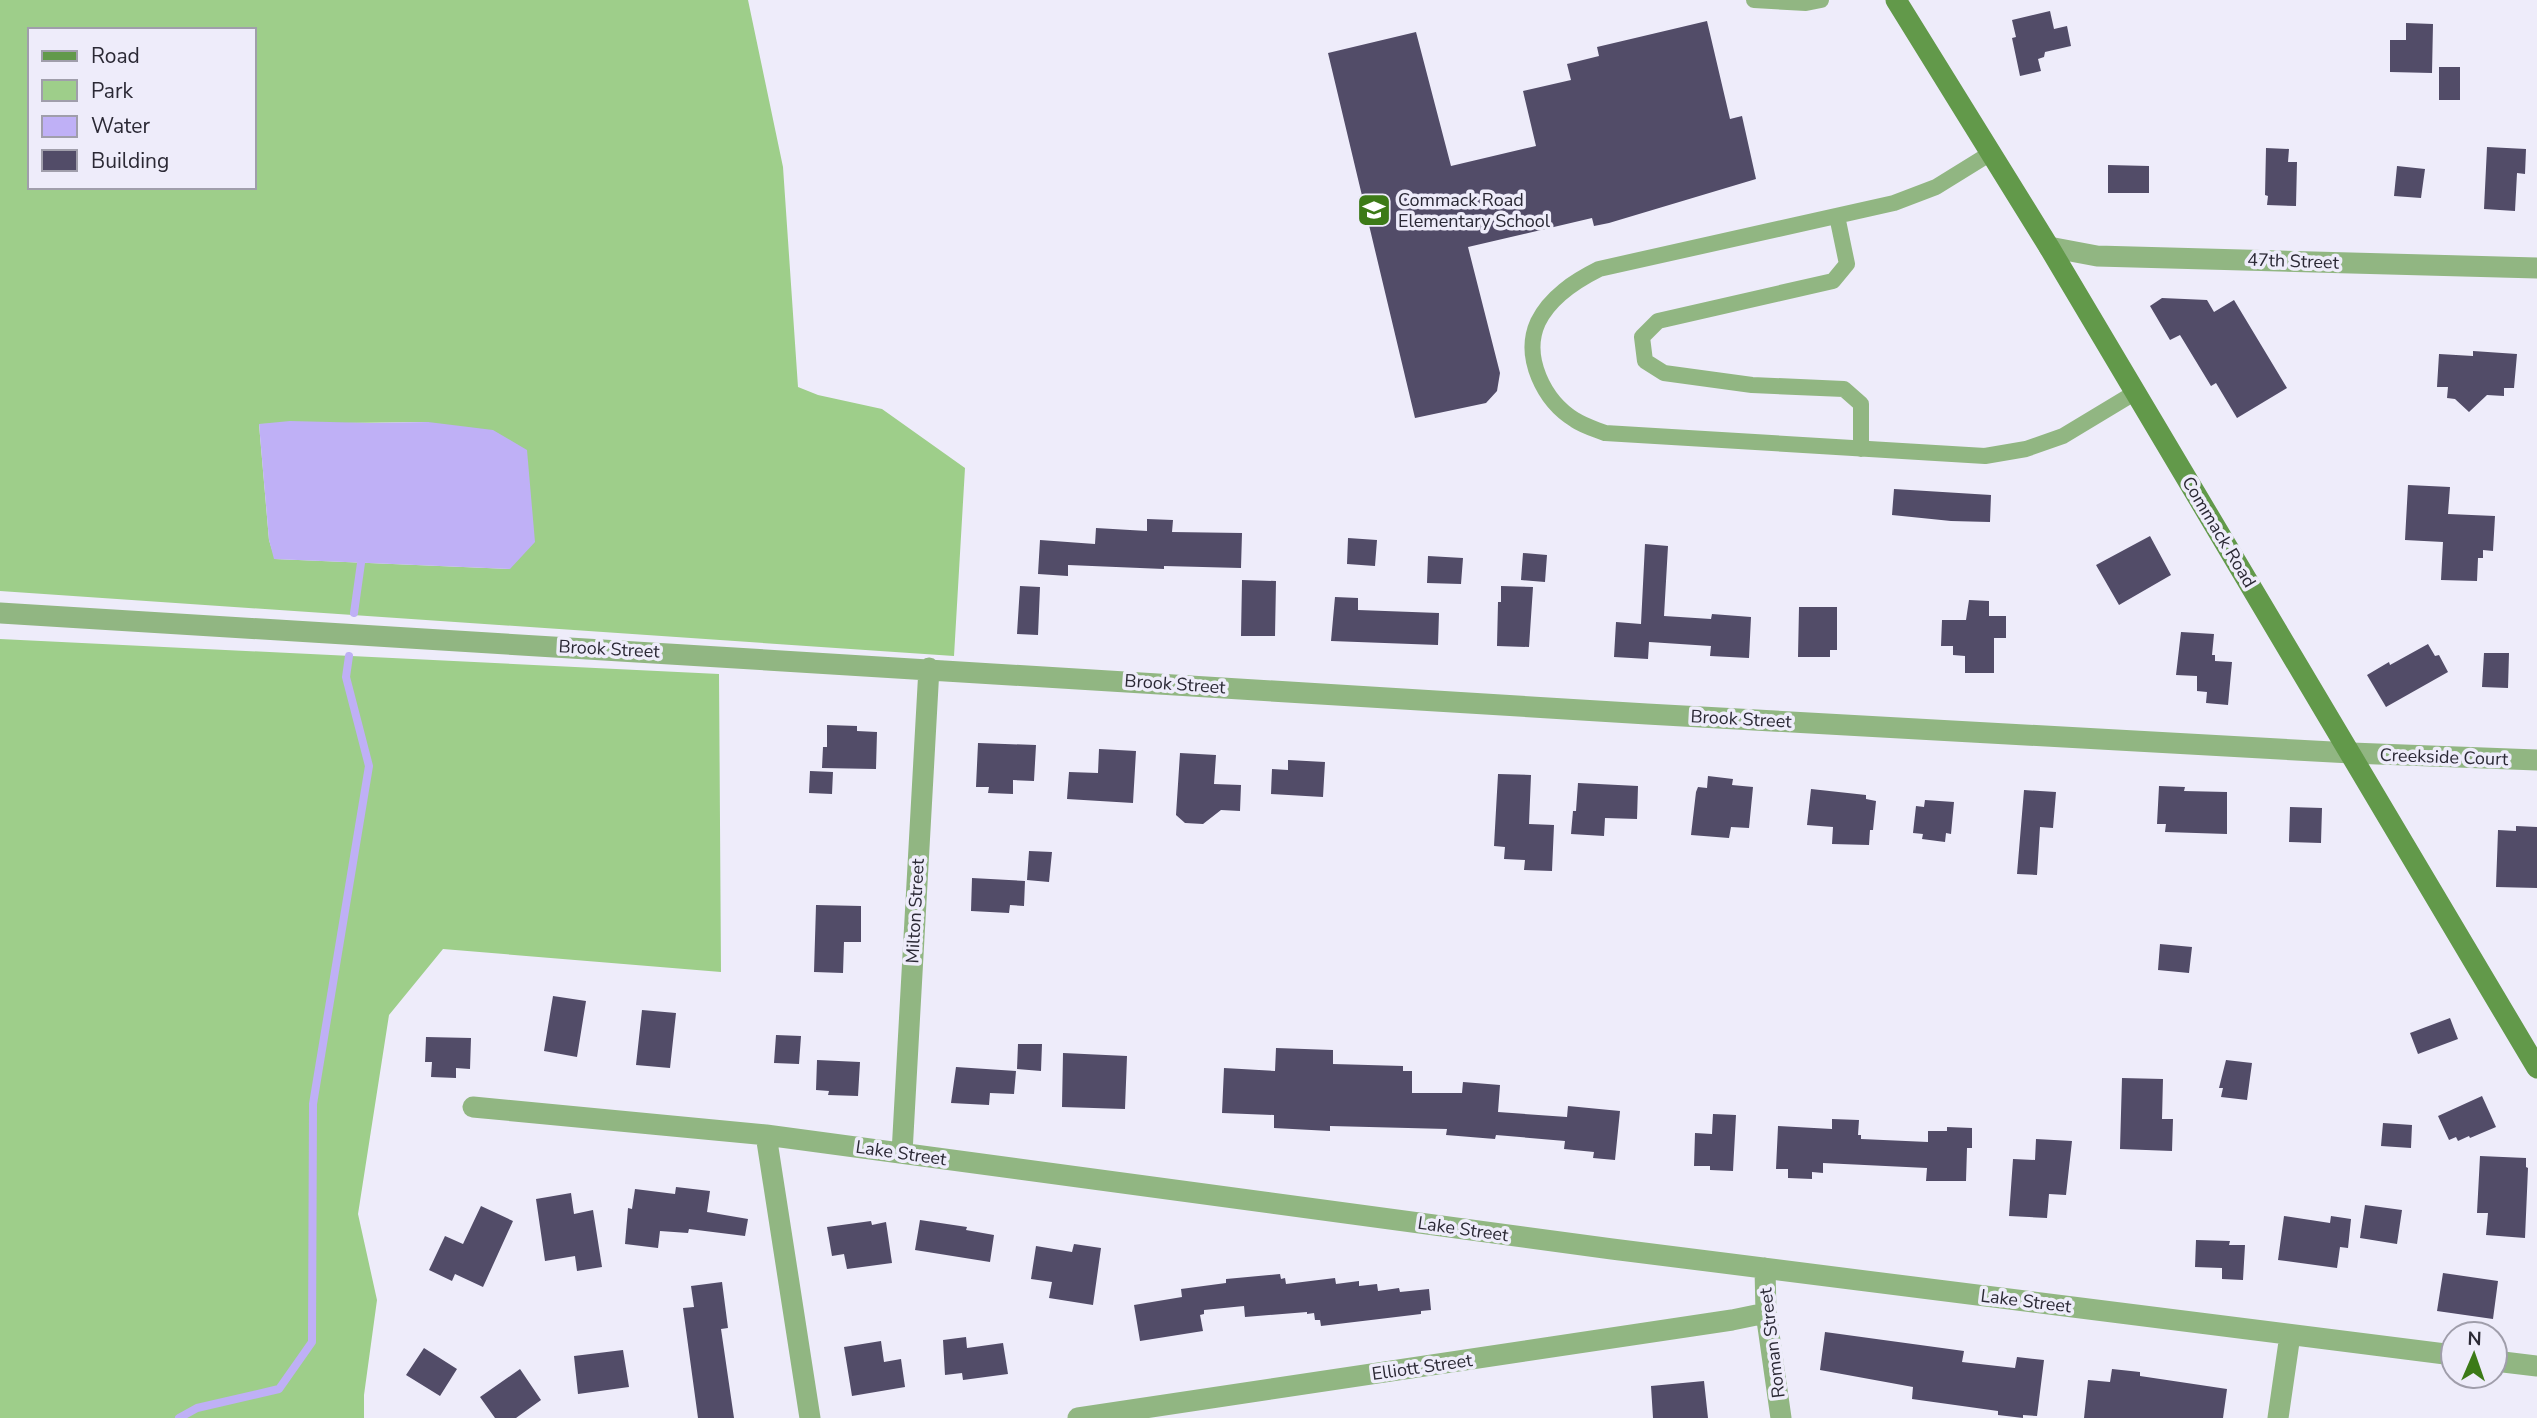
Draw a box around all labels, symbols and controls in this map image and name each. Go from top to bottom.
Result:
legend [28,28,256,189]
text: Road [91,42,140,70]
text: Park [91,77,133,105]
text: Water [91,112,150,140]
text: Building [91,147,169,175]
place label: Commack Road Elementary School [1398,188,1551,233]
school or university icon: Commack Road Elementary School [1355,191,1393,229]
street label: 47th Street [2247,247,2340,275]
street label: Commack Road [2176,472,2262,592]
street label: Brook Street [558,634,661,664]
street label: Brook Street [1124,668,1227,700]
street label: Brook Street [1690,704,1793,734]
street label: Creekside Court [2379,743,2509,771]
street label: Milton Street [900,857,930,964]
street label: Lake Street [854,1135,949,1171]
street label: Lake Street [1416,1211,1511,1247]
street label: Lake Street [1979,1284,2074,1319]
street label: Roman Street [1753,1286,1791,1399]
north arrow [2439,1320,2509,1390]
text: N [2467,1326,2482,1352]
street label: Elliott Street [1370,1348,1475,1386]

